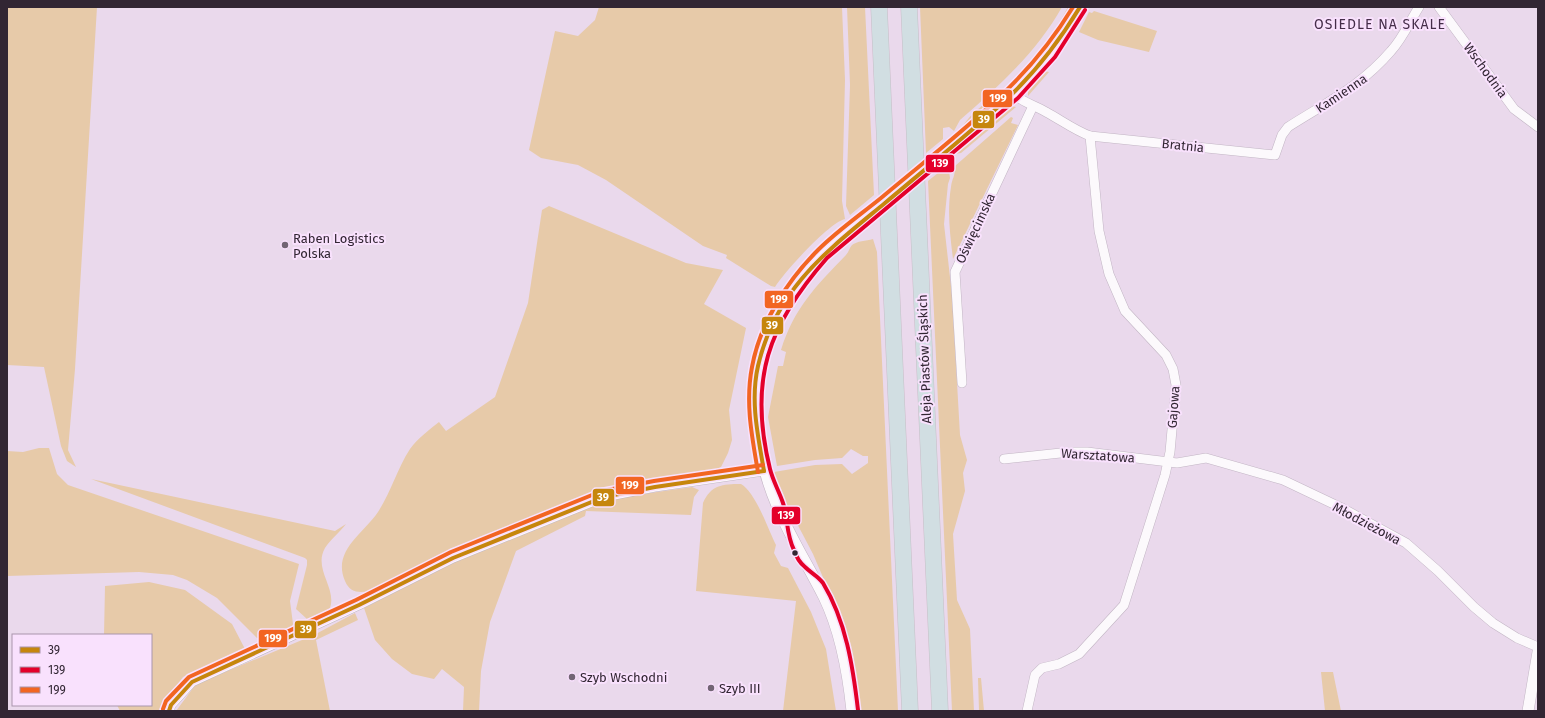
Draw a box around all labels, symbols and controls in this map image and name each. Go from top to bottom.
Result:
district label: OSIEDLE NA SKALE [1314,16,1446,33]
street label: Wschodnia [1461,40,1511,101]
street label: Kamienna [1313,71,1370,116]
line badge: 199 [982,89,1013,108]
text: 199 [989,92,1007,105]
line badge: 39 [972,110,995,129]
text: 39 [977,113,990,126]
street label: Bratnia [1161,136,1205,155]
line badge: 139 [925,154,955,173]
text: 139 [932,157,948,170]
street label: Oświęcimska [953,191,998,266]
place label: Raben Logistics Polska [293,231,385,261]
marker: Raben Logistics Polska [280,240,290,250]
line badge: 199 [764,290,794,309]
text: 199 [770,293,788,306]
street label: Aleja Piastów Śląskich [915,294,934,424]
line badge: 39 [761,316,784,335]
text: 39 [765,319,778,332]
street label: Gajowa [1165,385,1182,429]
street label: Warsztatowa [1061,445,1135,466]
line badge: 199 [615,476,645,495]
text: 199 [621,479,639,492]
line badge: 39 [592,488,615,507]
text: 39 [596,491,609,504]
street label: Młodzieżowa [1330,499,1403,548]
line badge: 139 [771,506,801,525]
text: 139 [778,509,794,522]
unlabelled marker [790,548,800,558]
line badge: 39 [294,620,317,639]
text: 39 [299,623,312,636]
line badge: 199 [258,629,288,648]
text: 199 [264,632,282,645]
legend [12,634,152,706]
text: 39 [48,643,60,657]
text: 139 [48,663,65,677]
place label: Szyb Wschodni [580,670,667,685]
marker: Szyb Wschodni [567,672,577,682]
place label: Szyb III [719,681,761,696]
text: 199 [48,683,66,697]
marker: Szyb III [706,683,716,693]

